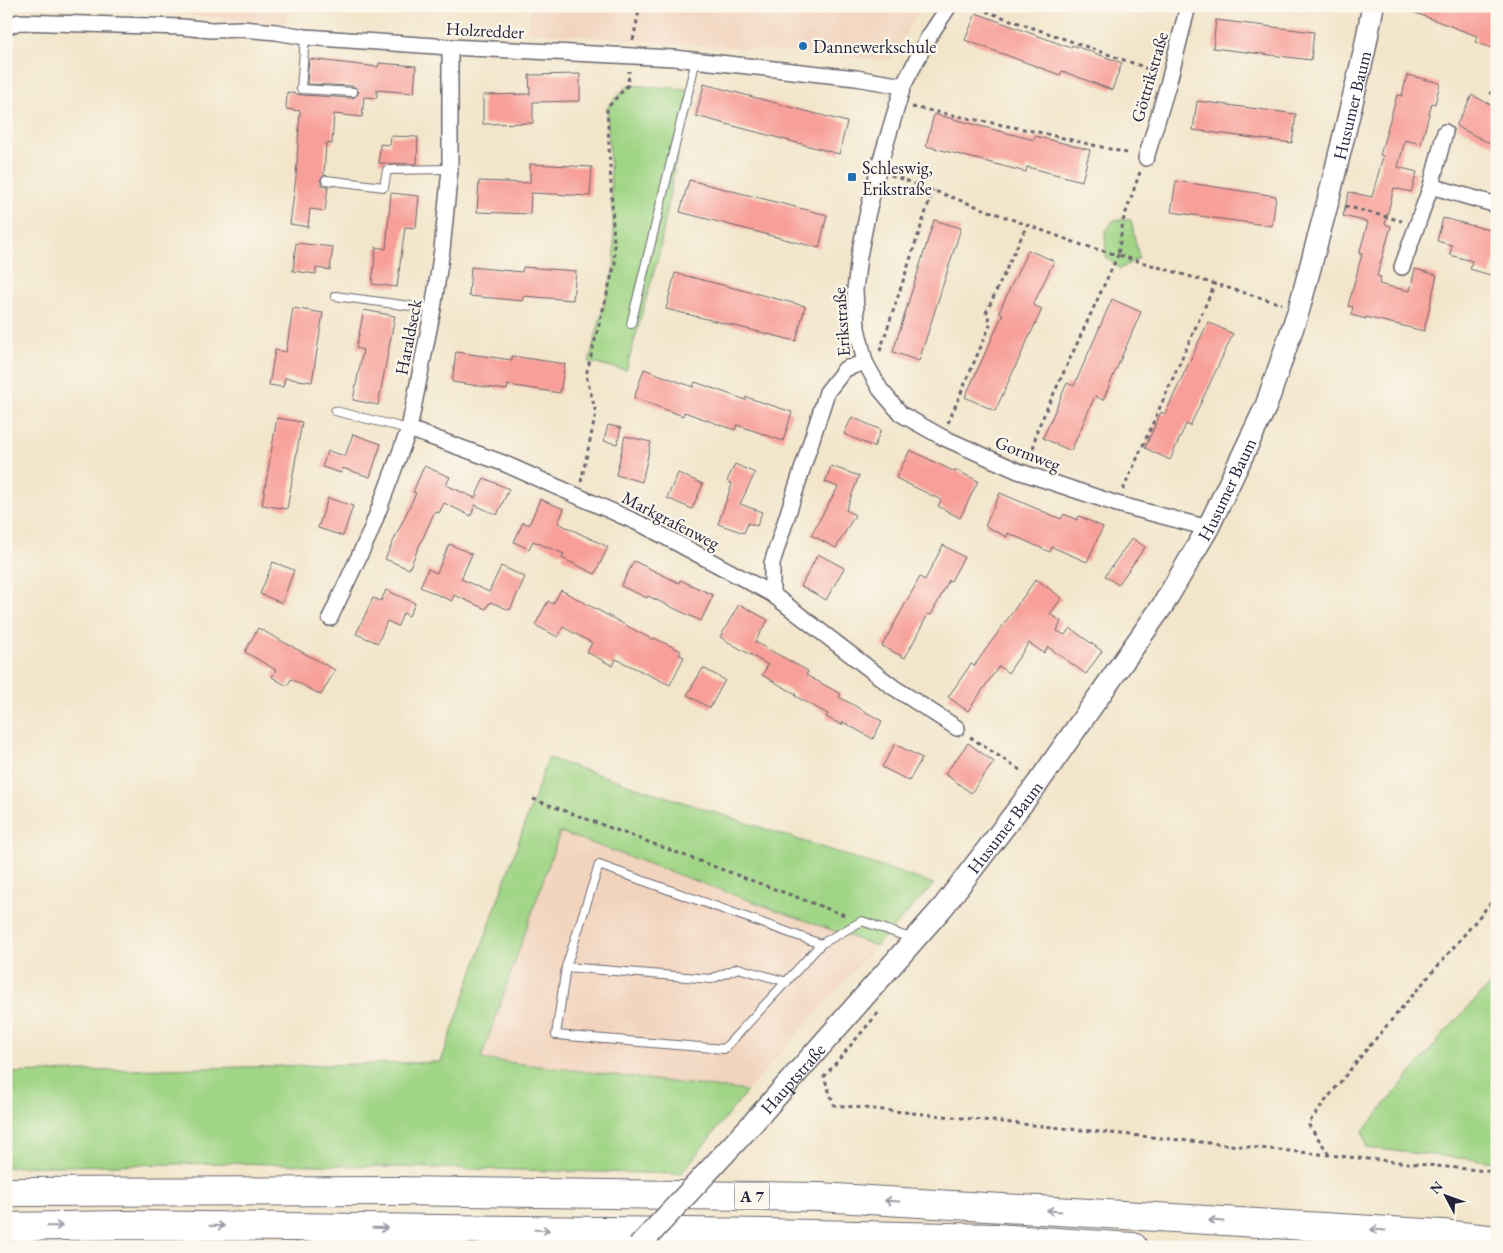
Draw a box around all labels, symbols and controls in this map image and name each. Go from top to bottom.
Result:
street label: Holzredder [445,16,525,44]
street label: Göttrikstraße [1125,29,1173,125]
place label: Dannewerkschule [813,35,936,58]
marker: Dannewerkschule [797,40,809,52]
street label: Husumer Baum [1327,48,1376,162]
place label: Schleswig, Erikstraße [862,156,933,200]
marker: Schleswig, Erikstraße [846,171,858,183]
street label: Erikstraße [827,286,855,358]
street label: Haraldseck [389,297,427,377]
street label: Gormweg [992,430,1064,476]
street label: Husumer Baum [1192,434,1261,545]
street label: Markgrafenweg [618,486,724,555]
street label: Husumer Baum [961,776,1047,878]
street label: Hauptstraße [755,1038,830,1118]
north arrow [1420,1170,1470,1220]
text: N [1426,1177,1447,1198]
road number: A 7 [734,1182,770,1210]
one-way arrow [884,1197,900,1206]
one-way arrow [1046,1206,1062,1215]
one-way arrow [1208,1216,1224,1225]
one-way arrow [46,1221,63,1231]
one-way arrow [209,1221,225,1231]
one-way arrow [372,1223,388,1233]
one-way arrow [534,1225,550,1235]
one-way arrow [1371,1226,1387,1235]

